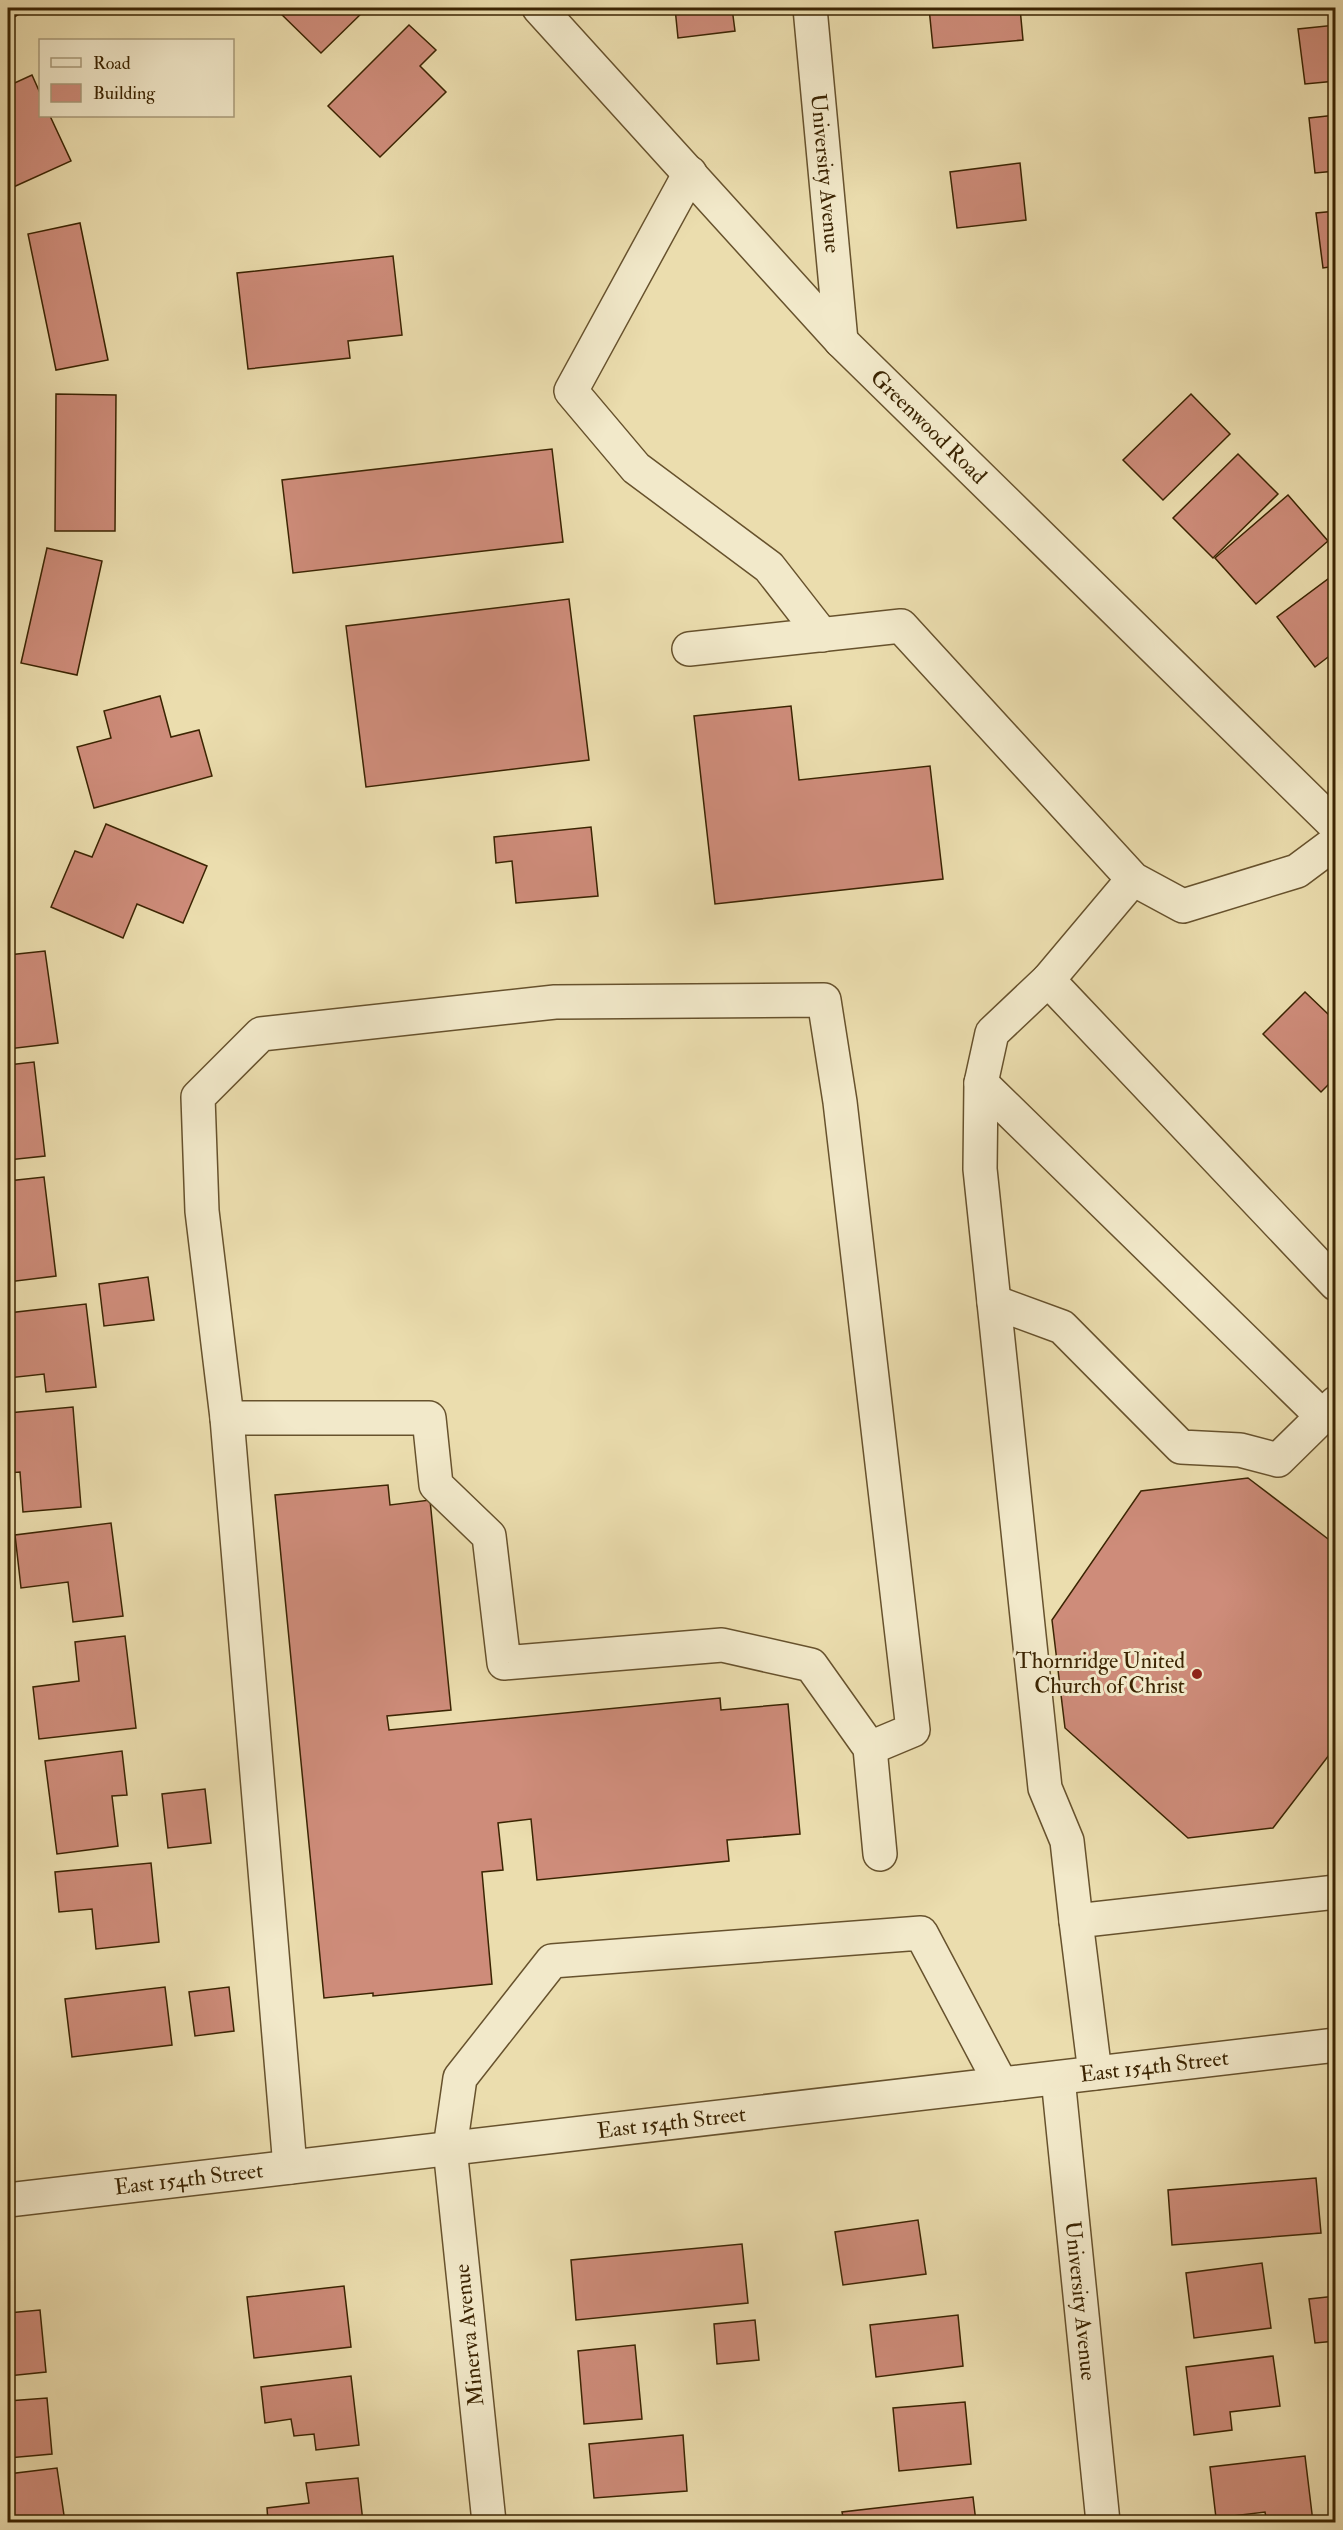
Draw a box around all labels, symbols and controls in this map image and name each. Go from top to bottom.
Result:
legend [39,39,234,117]
text: Road [93,52,131,75]
text: Building [93,82,156,105]
street label: University Avenue [804,92,847,254]
street label: Greenwood Road [864,363,993,490]
place label: Thornridge United Church of Christ [1015,1647,1185,1700]
marker: Thornridge United Church of Christ [1190,1667,1204,1681]
street label: East 154th Street [1078,2044,1230,2089]
street label: East 154th Street [596,2100,747,2145]
street label: East 154th Street [113,2156,265,2201]
street label: University Avenue [1059,2220,1103,2382]
street label: Minerva Avenue [448,2263,490,2407]

